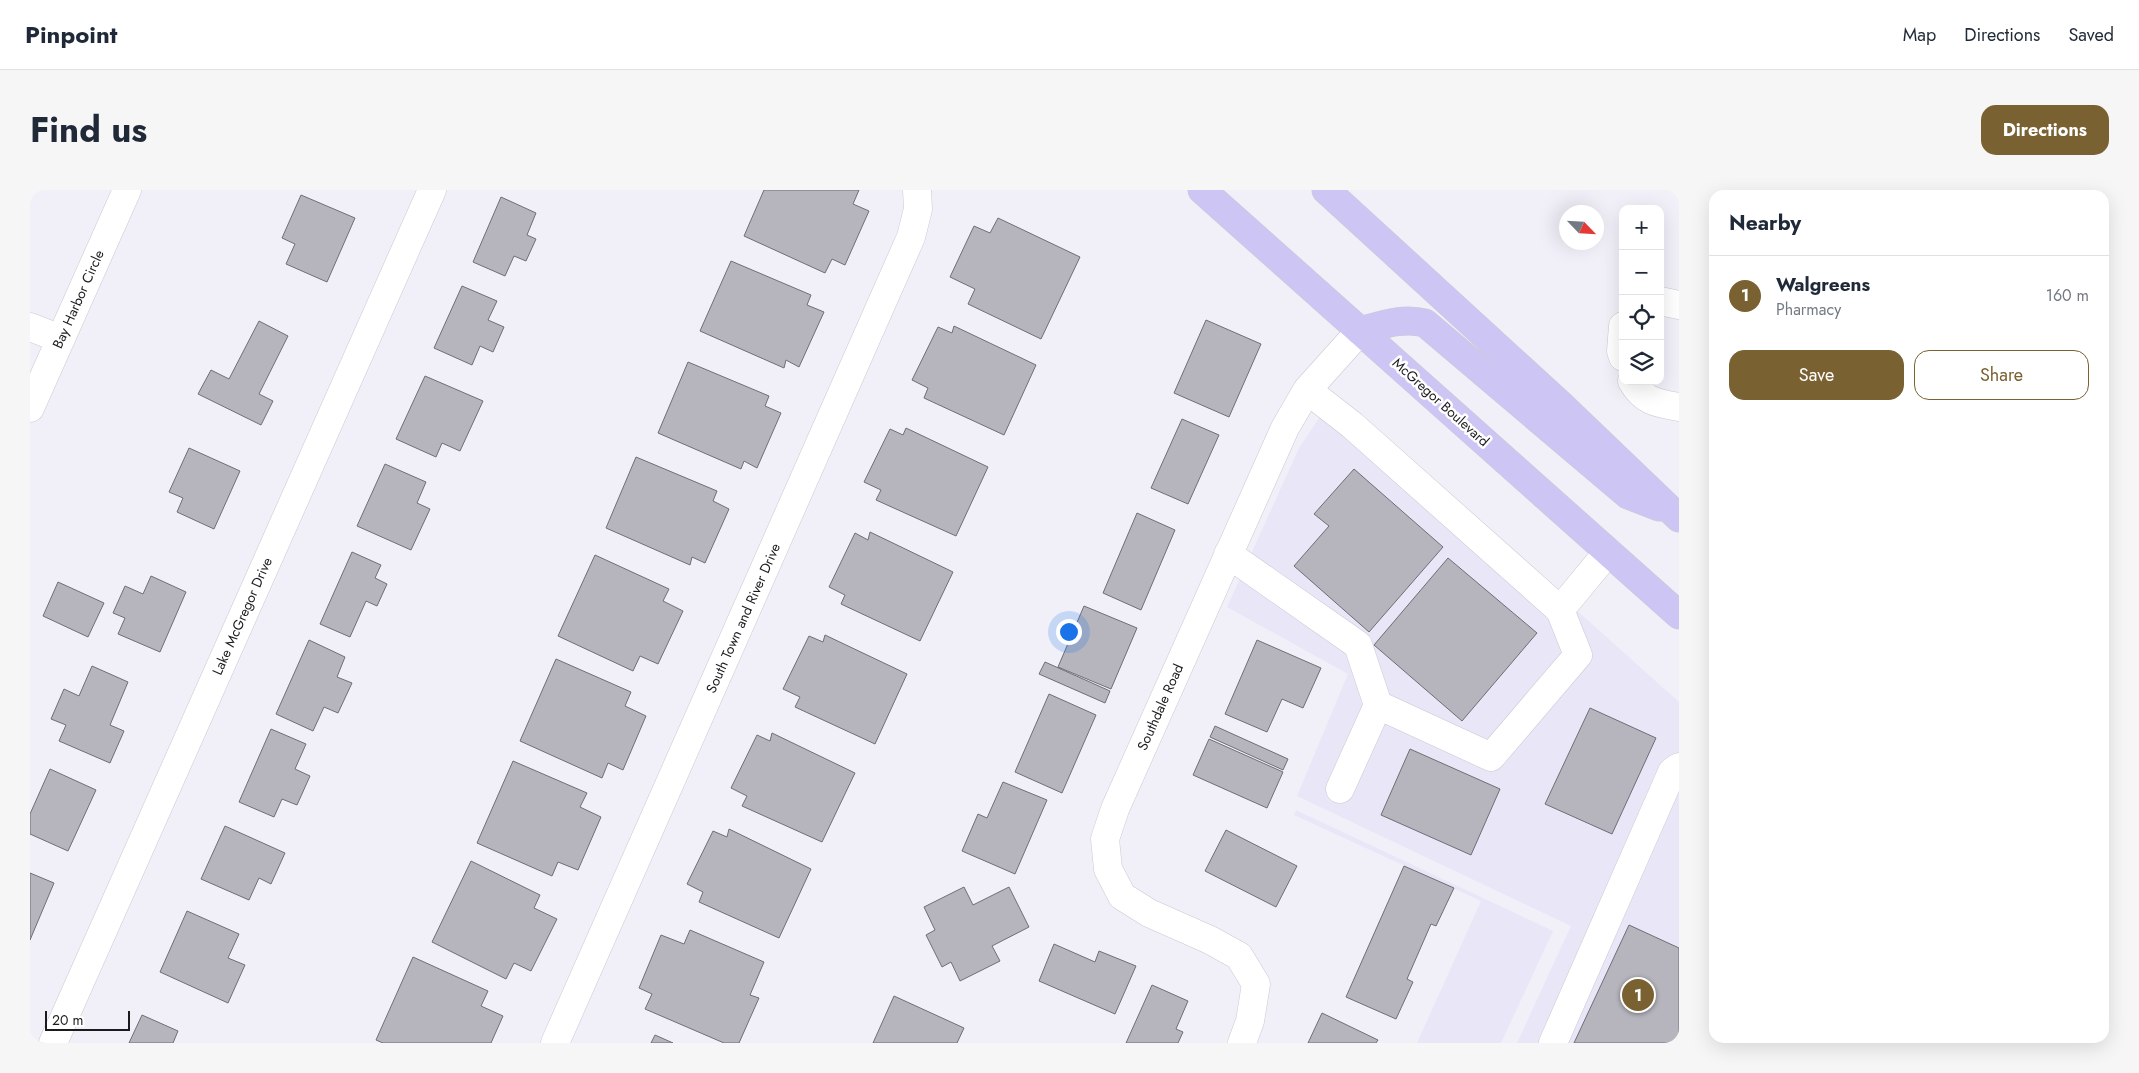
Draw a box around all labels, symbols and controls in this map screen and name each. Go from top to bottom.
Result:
text: Pinpoint [25,17,117,52]
text: Map [1903,22,1936,48]
text: Directions [1964,22,2040,48]
text: Saved [2068,22,2114,48]
text: Find us [30,105,147,155]
button: Directions [1981,105,2109,155]
north arrow [1559,205,1604,250]
map controls [1619,205,1664,385]
button: + [1619,205,1664,250]
text: Nearby [1729,208,1801,238]
street label: Bay Harbor Circle [47,247,109,351]
button: − [1619,250,1664,295]
text: Walgreens [1776,271,1870,298]
text: 1 [1741,284,1749,307]
text: 160 m [2046,284,2089,307]
button: locate [1619,295,1664,340]
text: Pharmacy [1776,298,1841,321]
button: layers [1619,340,1664,385]
button: Save [1729,350,1904,400]
button: Share [1914,350,2089,400]
street label: McGregor Boulevard [1388,353,1494,451]
street label: South Town and River Drive [701,540,785,696]
street label: Lake McGregor Drive [207,554,277,678]
your location [1056,619,1082,645]
street label: Southdale Road [1132,660,1188,754]
pin: 1 [1622,976,1654,1014]
scale bar [45,1008,130,1031]
text: 20 m [52,1010,84,1030]

